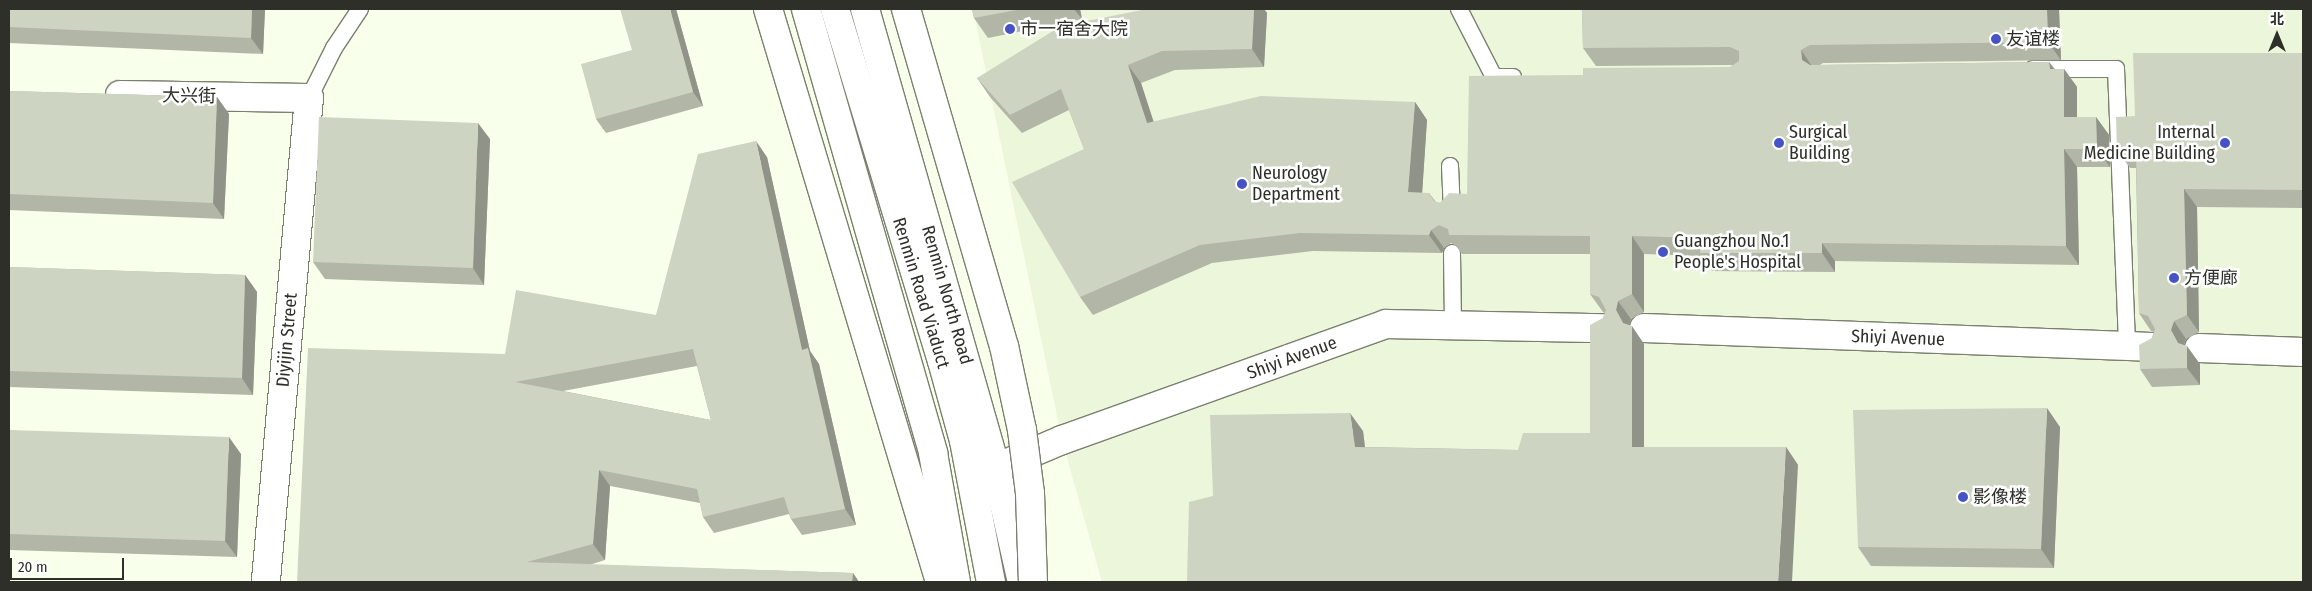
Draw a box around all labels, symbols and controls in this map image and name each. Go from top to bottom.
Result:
north arrow [2252,10,2302,60]
text: 北 [2270,11,2284,28]
place label: 市一宿舍大院 [1020,18,1128,40]
marker: 市一宿舍大院 [1004,23,1016,35]
place label: 友谊楼 [2006,28,2060,50]
marker: 友谊楼 [1990,33,2002,45]
street label: 大兴街 [162,85,216,107]
place label: Surgical Building [1789,122,1850,164]
place label: Internal Medicine Building [2084,122,2215,164]
marker: Surgical Building [1773,137,1785,149]
marker: Internal Medicine Building [2219,137,2231,149]
place label: Neurology Department [1252,163,1340,205]
marker: Neurology Department [1236,178,1248,190]
street label: Renmin Road Viaduct [888,215,954,371]
street label: Renmin North Road [917,223,977,367]
place label: Guangzhou No.1 People's Hospital [1674,231,1801,274]
marker: Guangzhou No.1 People's Hospital [1656,245,1670,259]
place label: 方便廊 [2184,267,2238,289]
marker: 方便廊 [2168,272,2180,284]
street label: Diyijin Street [272,292,302,388]
street label: Shiyi Avenue [1851,326,1945,350]
street label: Shiyi Avenue [1244,332,1340,384]
place label: 影像楼 [1973,486,2027,508]
marker: 影像楼 [1957,491,1969,503]
scale bar [12,548,126,580]
text: 20 m [18,558,48,576]

